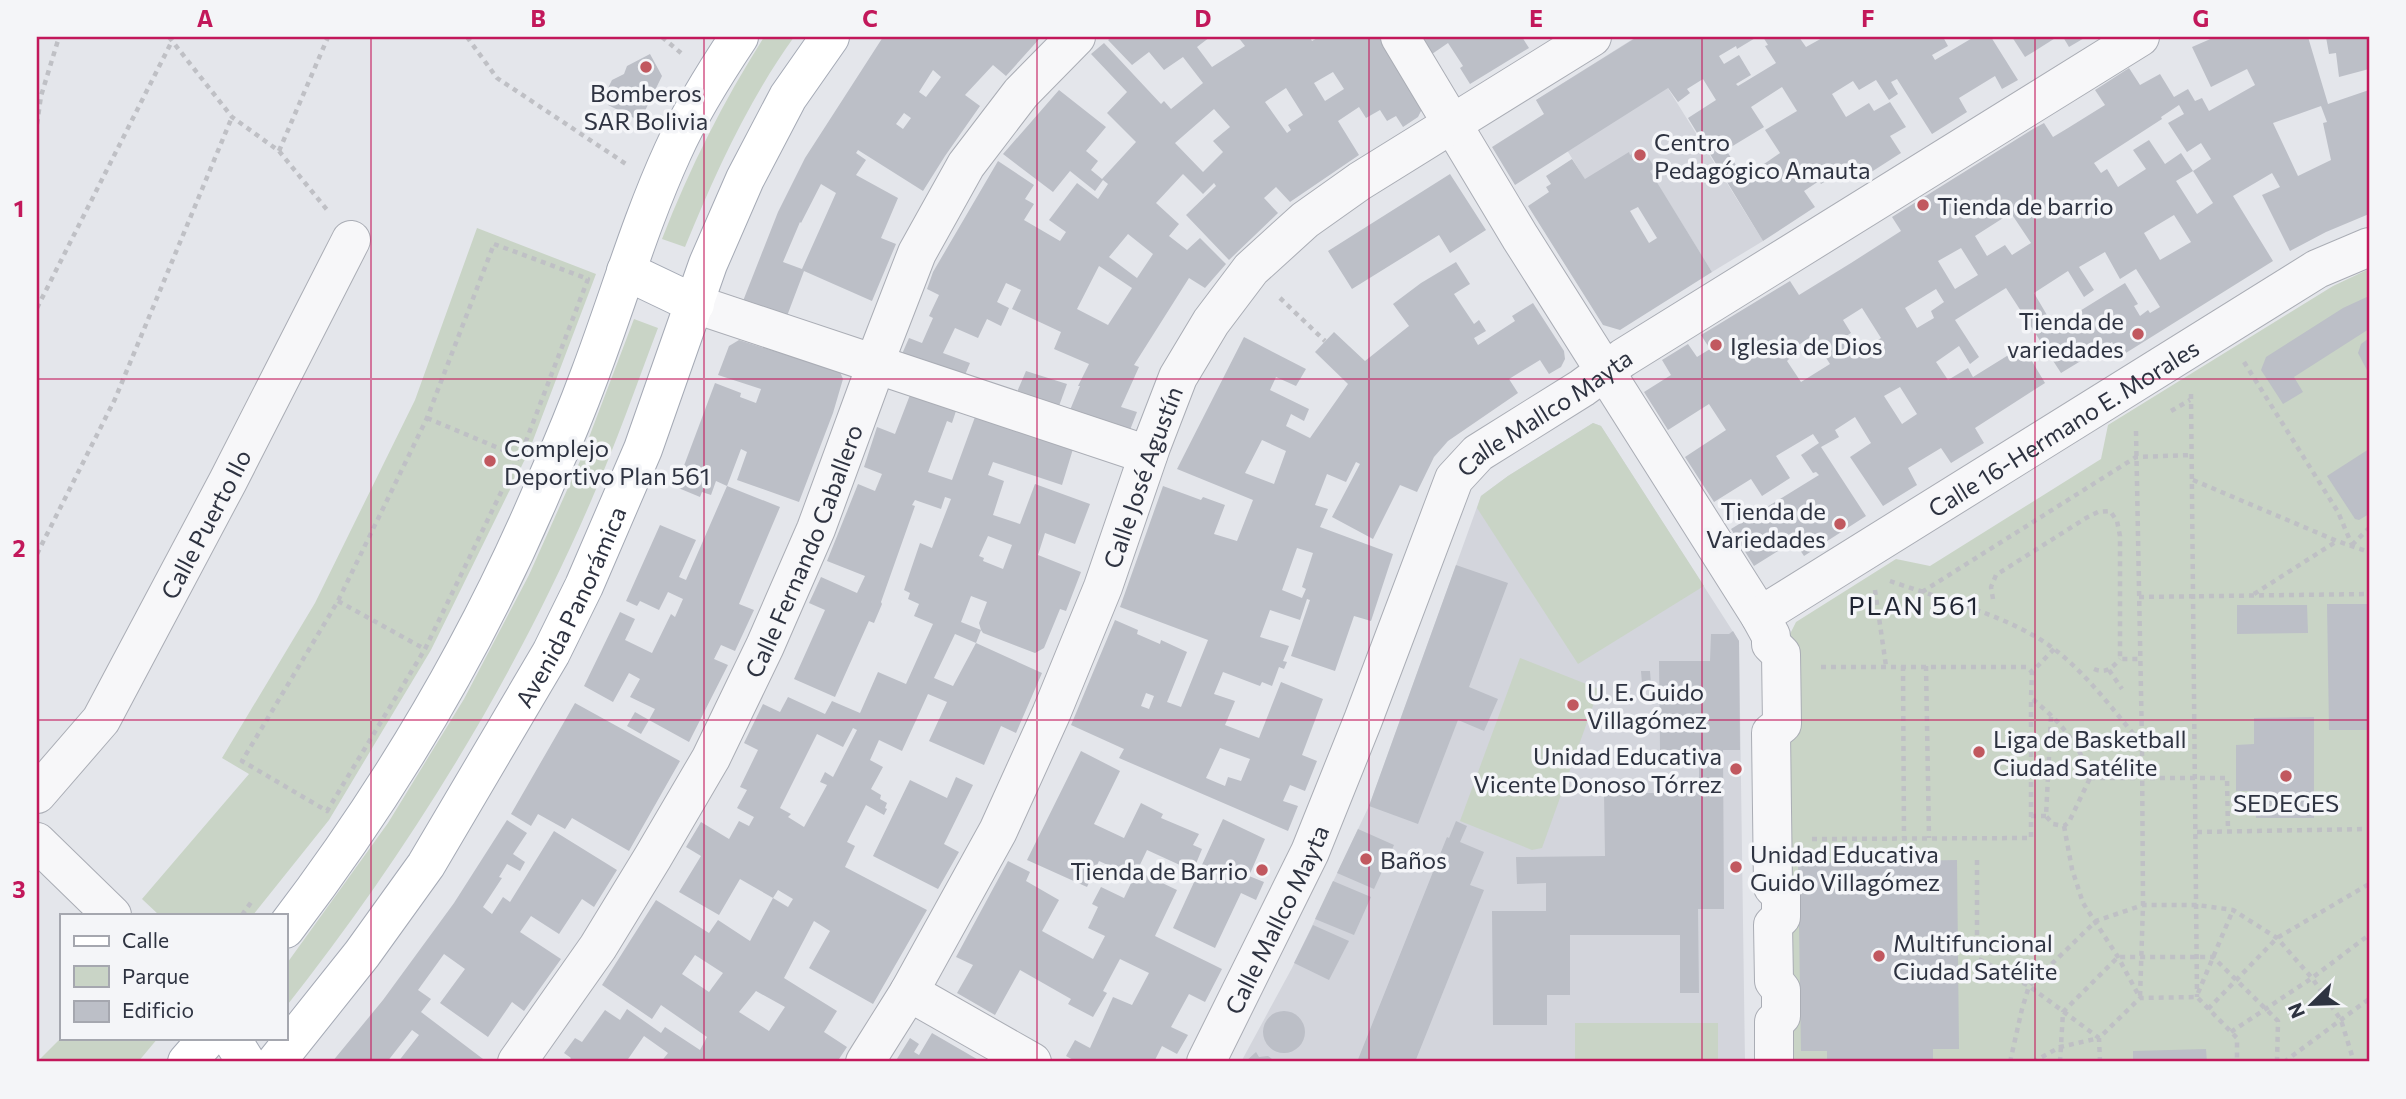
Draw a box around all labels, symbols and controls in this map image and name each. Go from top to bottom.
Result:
text: A [197,4,214,32]
text: B [530,4,546,32]
text: C [862,4,878,32]
text: D [1195,4,1212,32]
text: E [1529,4,1543,32]
text: F [1861,4,1875,32]
text: G [2193,4,2209,32]
marker: Bomberos SAR Bolivia [638,59,654,75]
place label: Bomberos SAR Bolivia [584,78,708,135]
place label: Centro Pedagógico Amauta [1654,127,1871,184]
marker: Centro Pedagógico Amauta [1632,147,1648,163]
place label: Tienda de barrio [1937,191,2114,220]
text: 1 [14,194,24,222]
marker: Tienda de barrio [1915,197,1931,213]
place label: Tienda de variedades [2007,306,2124,363]
marker: Tienda de variedades [2130,326,2146,342]
place label: Iglesia de Dios [1730,331,1883,360]
street label: Calle 16-Hermano E. Morales [1922,332,2204,522]
marker: Iglesia de Dios [1708,337,1724,353]
street label: Calle Mallco Mayta [1450,342,1637,482]
street label: Calle José Agustín [1096,382,1188,572]
street label: Calle Fernando Caballero [738,420,868,682]
place label: Complejo Deportivo Plan 561 [504,433,710,490]
street label: Calle Puerto Ilo [154,444,256,603]
marker: Complejo Deportivo Plan 561 [482,453,498,469]
place label: Tienda de Variedades [1706,496,1826,553]
street label: Avenida Panorámica [508,502,631,712]
marker: Tienda de Variedades [1832,516,1848,532]
text: 2 [12,534,26,562]
district label: PLAN 561 [1848,589,1980,620]
place label: U. E. Guido Villagómez [1587,677,1707,734]
marker: U. E. Guido Villagómez [1565,697,1581,713]
place label: Liga de Basketball Ciudad Satélite [1993,724,2187,781]
place label: Unidad Educativa Vicente Donoso Tórrez [1473,741,1722,798]
marker: Liga de Basketball Ciudad Satélite [1971,744,1987,760]
marker: Unidad Educativa Vicente Donoso Tórrez [1728,761,1744,777]
marker: SEDEGES [2278,768,2294,784]
place label: SEDEGES [2233,788,2339,817]
street label: Calle Mallco Mayta [1218,821,1334,1019]
place label: Unidad Educativa Guido Villagómez [1750,839,1940,896]
place label: Baños [1380,845,1447,874]
marker: Baños [1358,851,1374,867]
place label: Tienda de Barrio [1070,856,1248,885]
marker: Unidad Educativa Guido Villagómez [1728,859,1744,875]
marker: Tienda de Barrio [1254,862,1270,878]
text: 3 [12,875,26,903]
legend [60,914,287,1040]
text: Calle [122,927,169,952]
place label: Multifuncional Ciudad Satélite [1893,928,2057,985]
marker: Multifuncional Ciudad Satélite [1871,948,1887,964]
text: Parque [122,963,189,988]
north arrow [2276,970,2346,1040]
text: Edificio [122,997,194,1022]
text: N [2283,1000,2309,1022]

